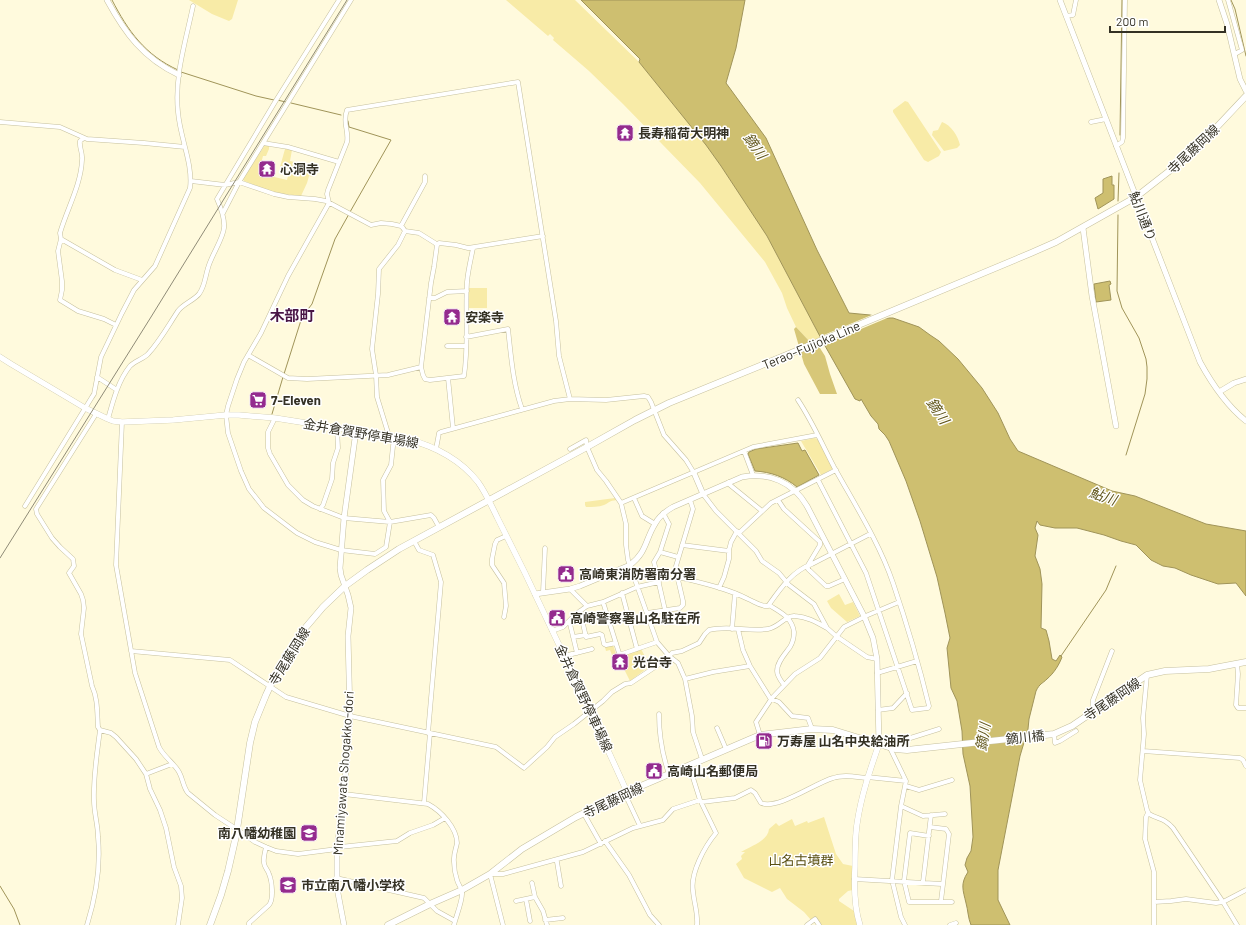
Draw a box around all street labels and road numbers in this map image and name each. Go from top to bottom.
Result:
street label: 寺尾藤岡線 [1164,121,1222,177]
street label: 鮎川通り [1126,189,1160,243]
street label: Terao-Fujioka Line [760,317,862,373]
street label: 金井倉賀野停車場線 [302,415,420,451]
street label: 寺尾藤岡線 [265,624,313,688]
street label: 金井倉賀野停車場線 [552,642,616,754]
street label: 寺尾藤岡線 [1081,674,1143,724]
street label: Minamiyawata Shogakko-dori [329,690,357,856]
street label: 鏑川橋 [1005,727,1045,747]
street label: 寺尾藤岡線 [580,779,646,821]

